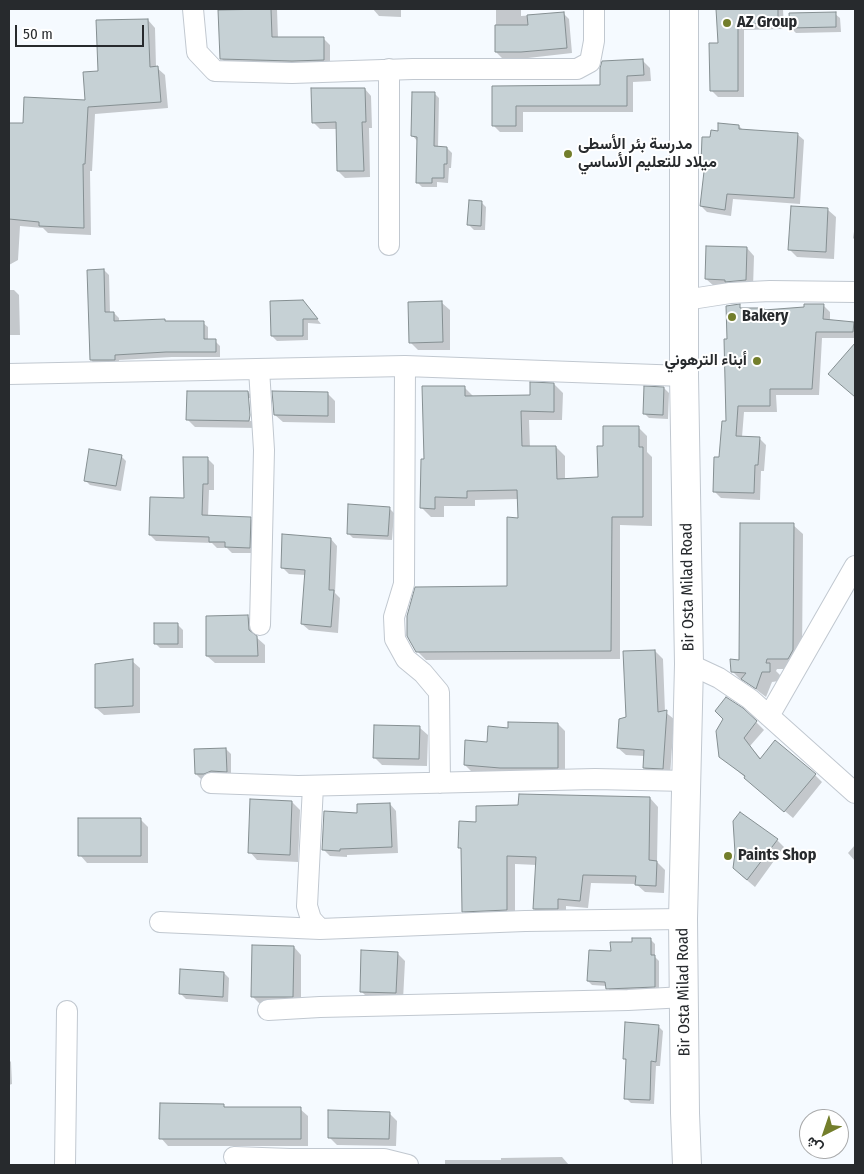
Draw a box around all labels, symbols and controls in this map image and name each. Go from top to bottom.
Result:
place label: AZ Group [737,13,797,33]
scale bar [18,15,146,47]
marker: AZ Group [721,17,733,29]
text: 50 m [23,25,53,43]
place label: مدرسة بئر الأسطى ميلاد للتعليم الأساسي [578,135,717,173]
marker: مدرسة بئر الأسطى ميلاد للتعليم الأساسي [562,148,574,160]
place label: Bakery [742,307,788,327]
marker: Bakery [726,311,738,323]
place label: أبناء الترهوني [664,351,747,371]
marker: أبناء الترهوني [751,355,763,367]
street label: Bir Osta Milad Road [677,523,699,651]
place label: Paints Shop [738,846,816,866]
marker: Paints Shop [722,850,734,862]
street label: Bir Osta Milad Road [673,928,695,1056]
north arrow [799,1109,849,1159]
text: ش [803,1133,826,1157]

